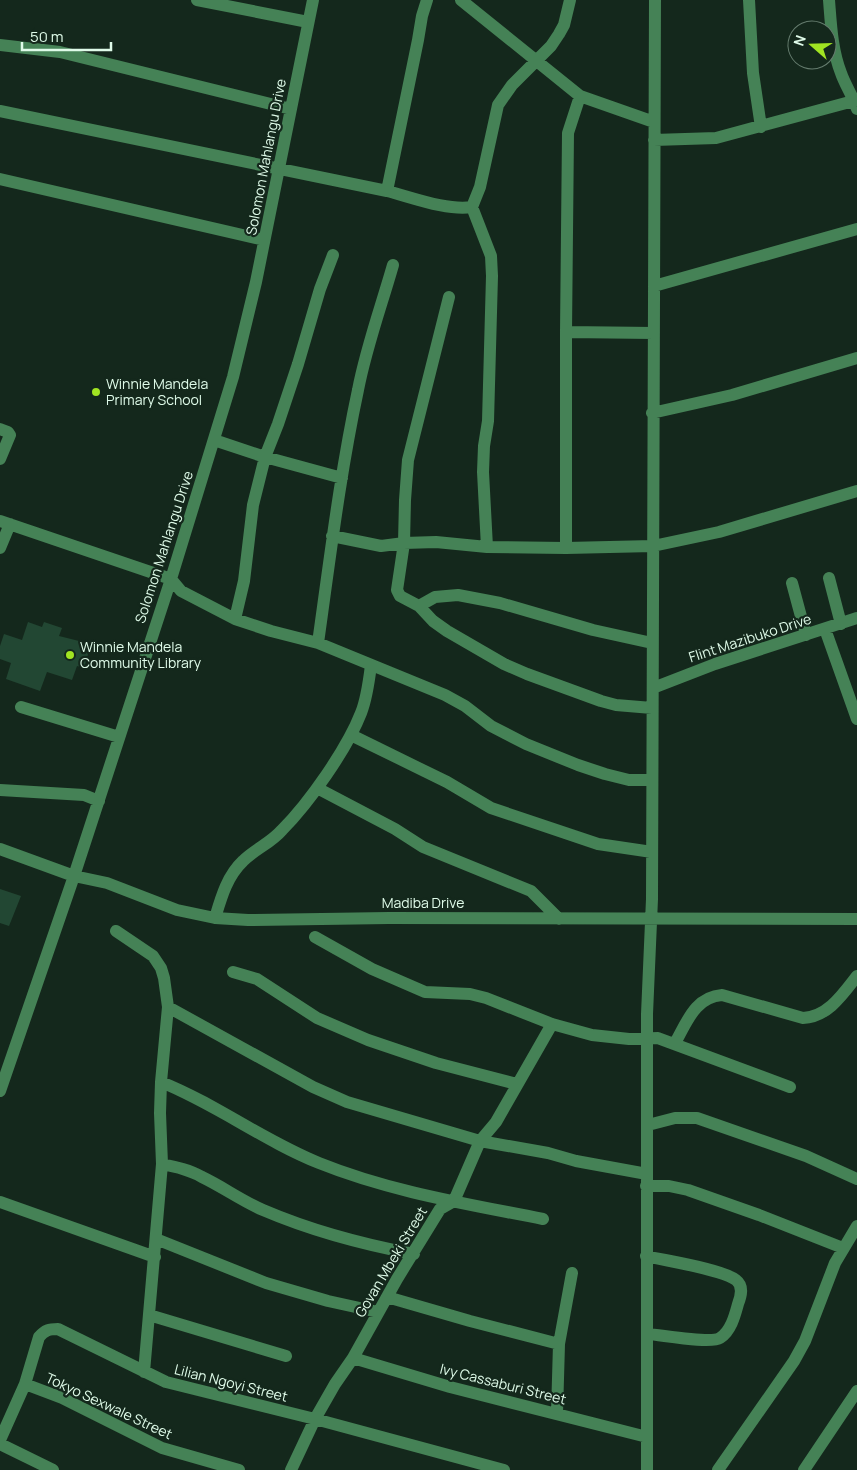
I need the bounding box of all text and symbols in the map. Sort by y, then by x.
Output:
scale bar [22,20,111,52]
north arrow [787,20,837,70]
text: 50 m [30,26,64,47]
text: N [789,32,810,48]
street label: Solomon Mahlangu Drive [241,77,290,237]
place label: Winnie Mandela Primary School [106,374,208,409]
marker: Winnie Mandela Primary School [90,386,102,398]
street label: Solomon Mahlangu Drive [130,468,197,625]
street label: Flint Mazibuko Drive [686,609,814,666]
place label: Winnie Mandela Community Library [80,637,202,672]
marker: Winnie Mandela Community Library [64,649,76,661]
street label: Madiba Drive [382,893,464,912]
street label: Govan Mbeki Street [350,1203,431,1321]
street label: Lilian Ngoyi Street [172,1359,290,1406]
street label: Ivy Cassaburi Street [438,1359,569,1409]
street label: Tokyo Sexwale Street [43,1368,176,1443]

